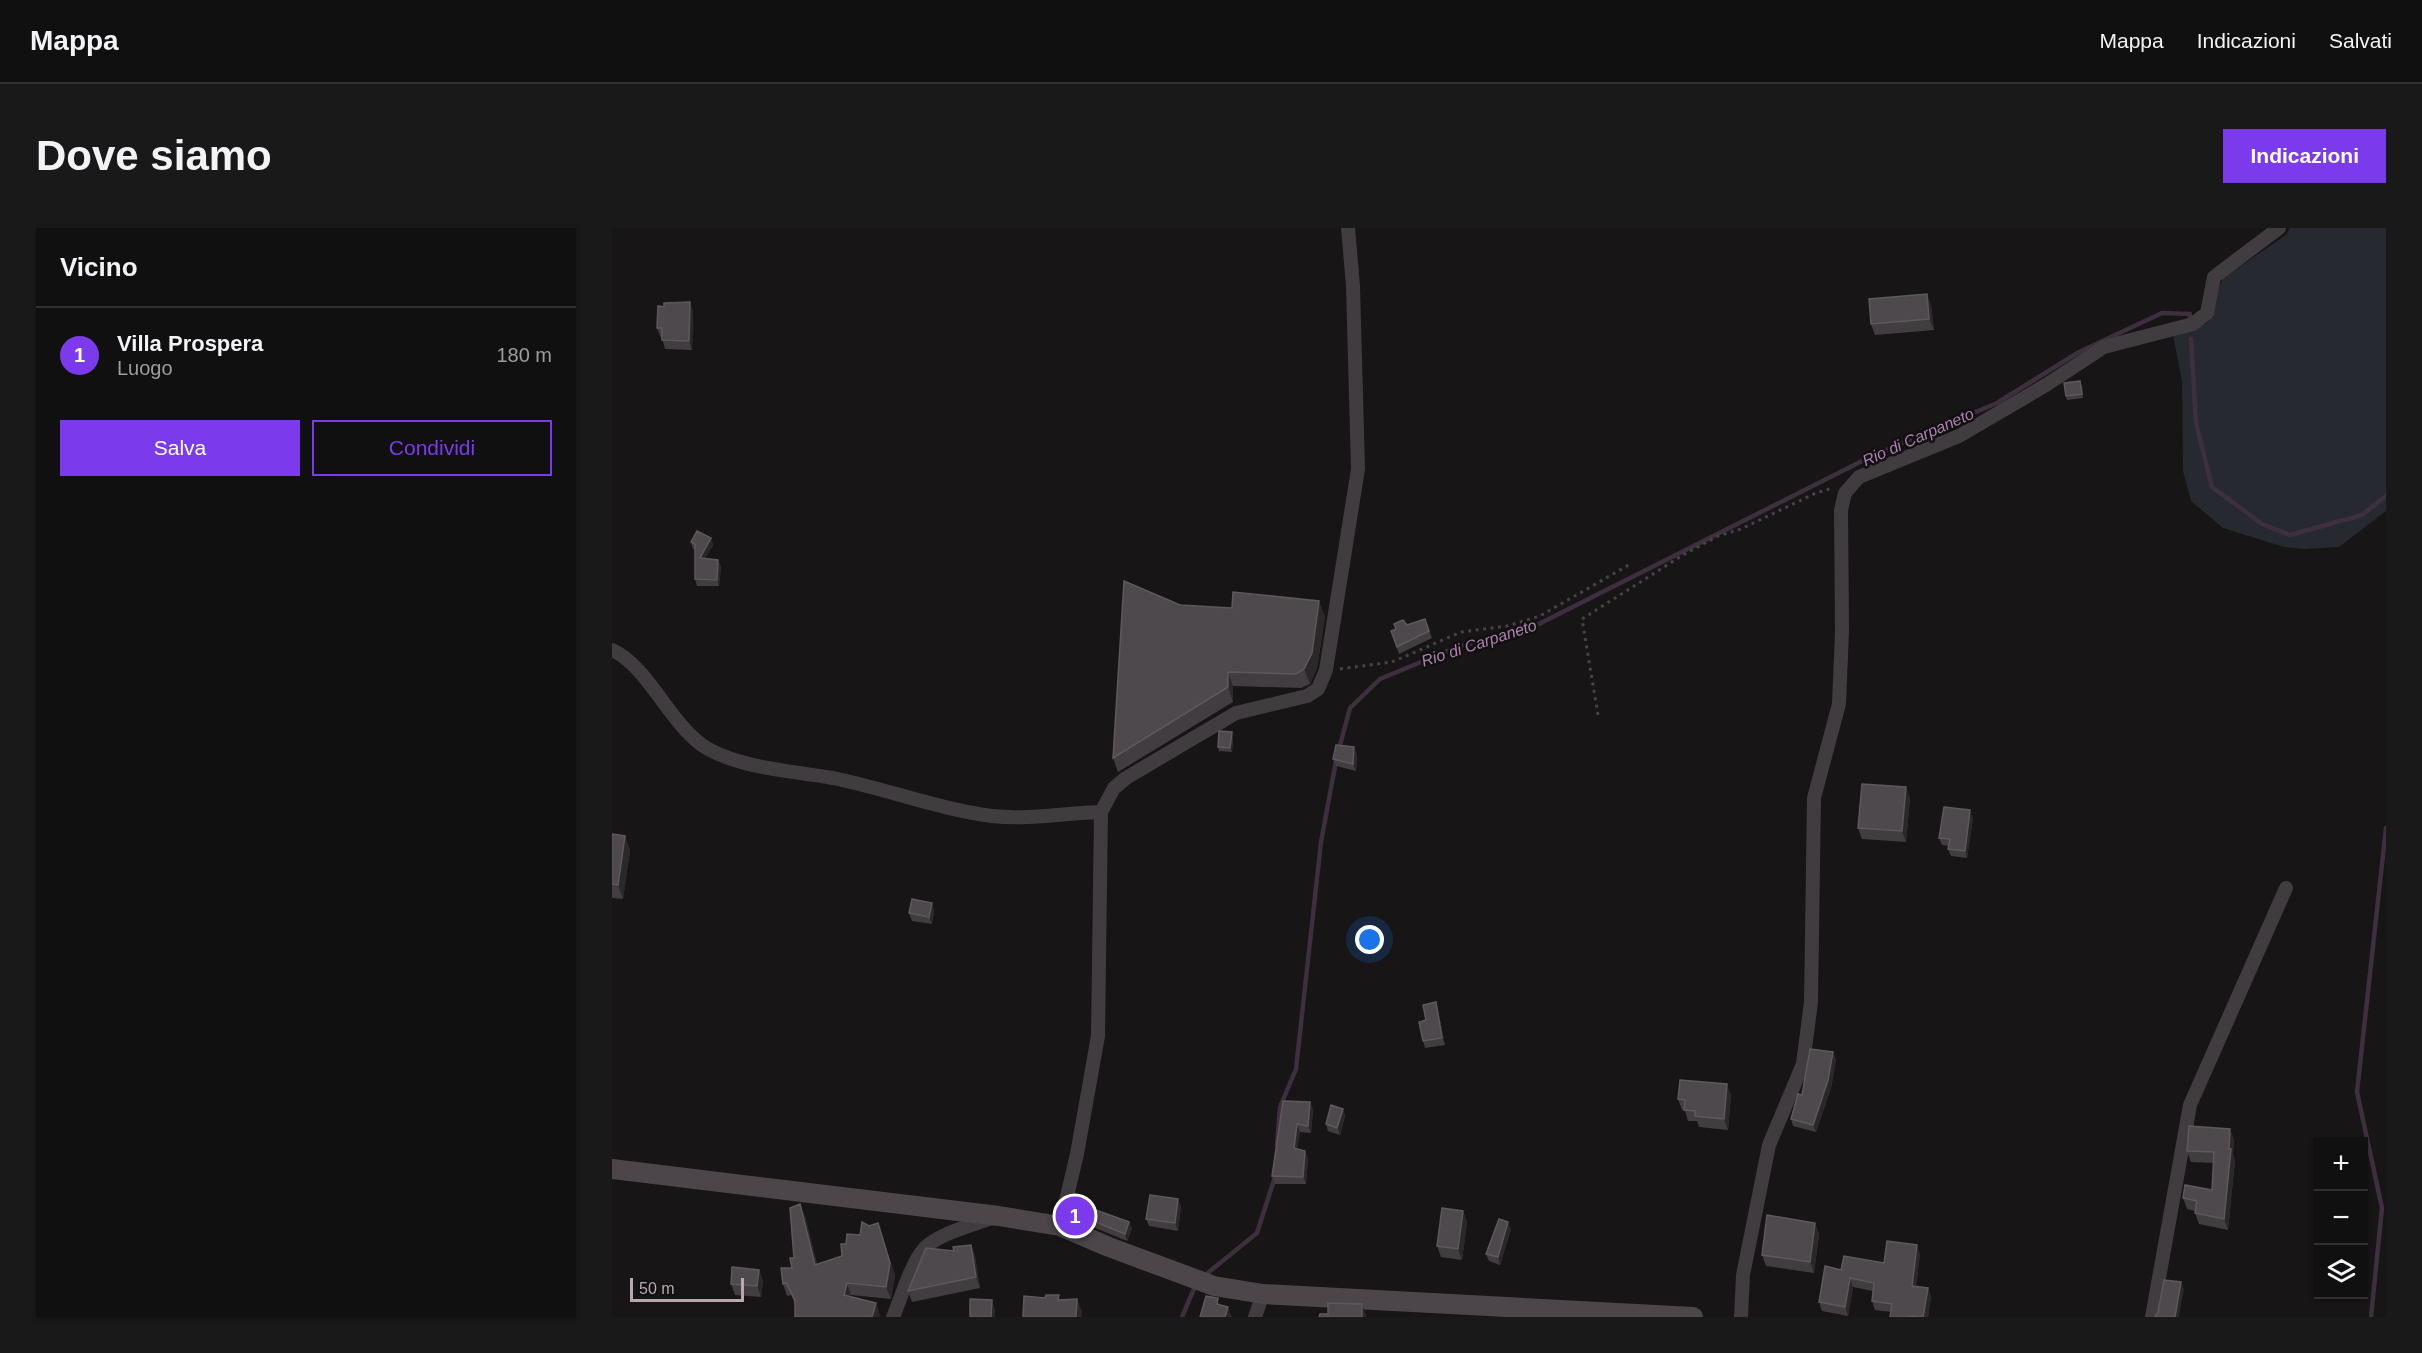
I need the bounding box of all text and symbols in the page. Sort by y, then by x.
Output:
text: Mappa [30,25,119,56]
text: Mappa [2100,29,2164,52]
text: Indicazioni [2197,29,2296,52]
text: Salvati [2329,29,2392,52]
button: Indicazioni [2223,129,2386,183]
text: Dove siamo [36,132,272,179]
text: Vicino [60,252,138,282]
text: Villa Prospera [117,331,263,356]
text: 1 [74,344,85,366]
text: 180 m [496,344,552,366]
text: Luogo [117,357,173,379]
water label: Rio di Carpaneto [1860,405,1976,469]
button: Salva [60,420,300,476]
button: Condividi [312,420,552,476]
water label: Rio di Carpaneto [1419,616,1539,670]
your location [1355,925,1384,954]
map controls [2314,1137,2368,1299]
button: + [2314,1137,2368,1191]
button: − [2314,1191,2368,1245]
pin: 1 [1056,1194,1094,1238]
button: layers [2314,1245,2368,1299]
scale bar [630,1275,744,1302]
text: 50 m [639,1280,675,1297]

